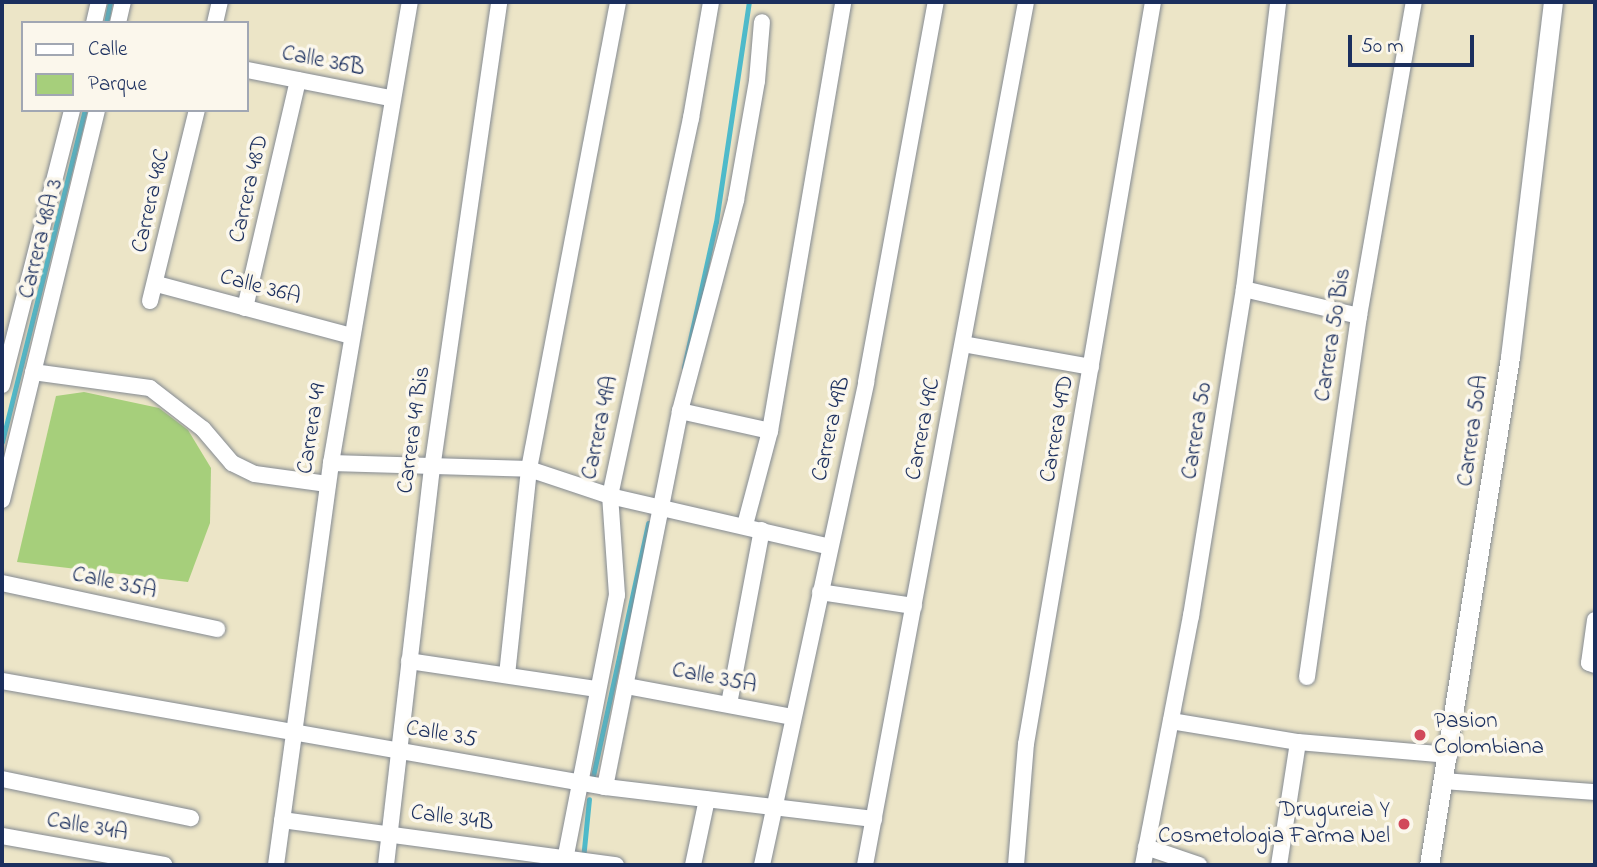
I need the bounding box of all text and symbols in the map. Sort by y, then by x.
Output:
legend [21,21,248,112]
scale bar [1352,21,1478,65]
text: 50 m [1361,32,1404,62]
text: Calle [88,35,127,65]
street label: Calle 36B [279,40,367,84]
text: Parque [88,70,147,100]
street label: Carrera 48D [224,132,276,246]
street label: Carrera 48C [127,146,177,256]
street label: Carrera 48A 3 [14,176,70,302]
street label: Calle 36A [217,264,303,312]
street label: Carrera 50 Bis [1310,266,1358,404]
street label: Carrera 49 Bis [392,365,438,495]
street label: Carrera 49D [1035,373,1081,485]
street label: Carrera 49A [577,374,625,482]
street label: Carrera 49B [807,374,857,484]
street label: Carrera 50A [1453,374,1495,488]
street label: Carrera 49C [901,375,947,483]
street label: Carrera 50 [1177,380,1219,482]
street label: Carrera 49 [292,382,334,476]
street label: Calle 35A [69,562,159,606]
street label: Calle 35A [669,657,759,701]
place label: Pasion Colombiana [1434,708,1544,762]
street label: Calle 35 [403,715,479,755]
marker: Pasion Colombiana [1412,727,1428,743]
place label: Drugureia Y Cosmetologia Farma Nel [1158,797,1390,851]
street label: Calle 34B [409,800,495,838]
street label: Calle 34A [44,807,130,849]
marker: Drugureia Y Cosmetologia Farma Nel [1396,816,1412,832]

